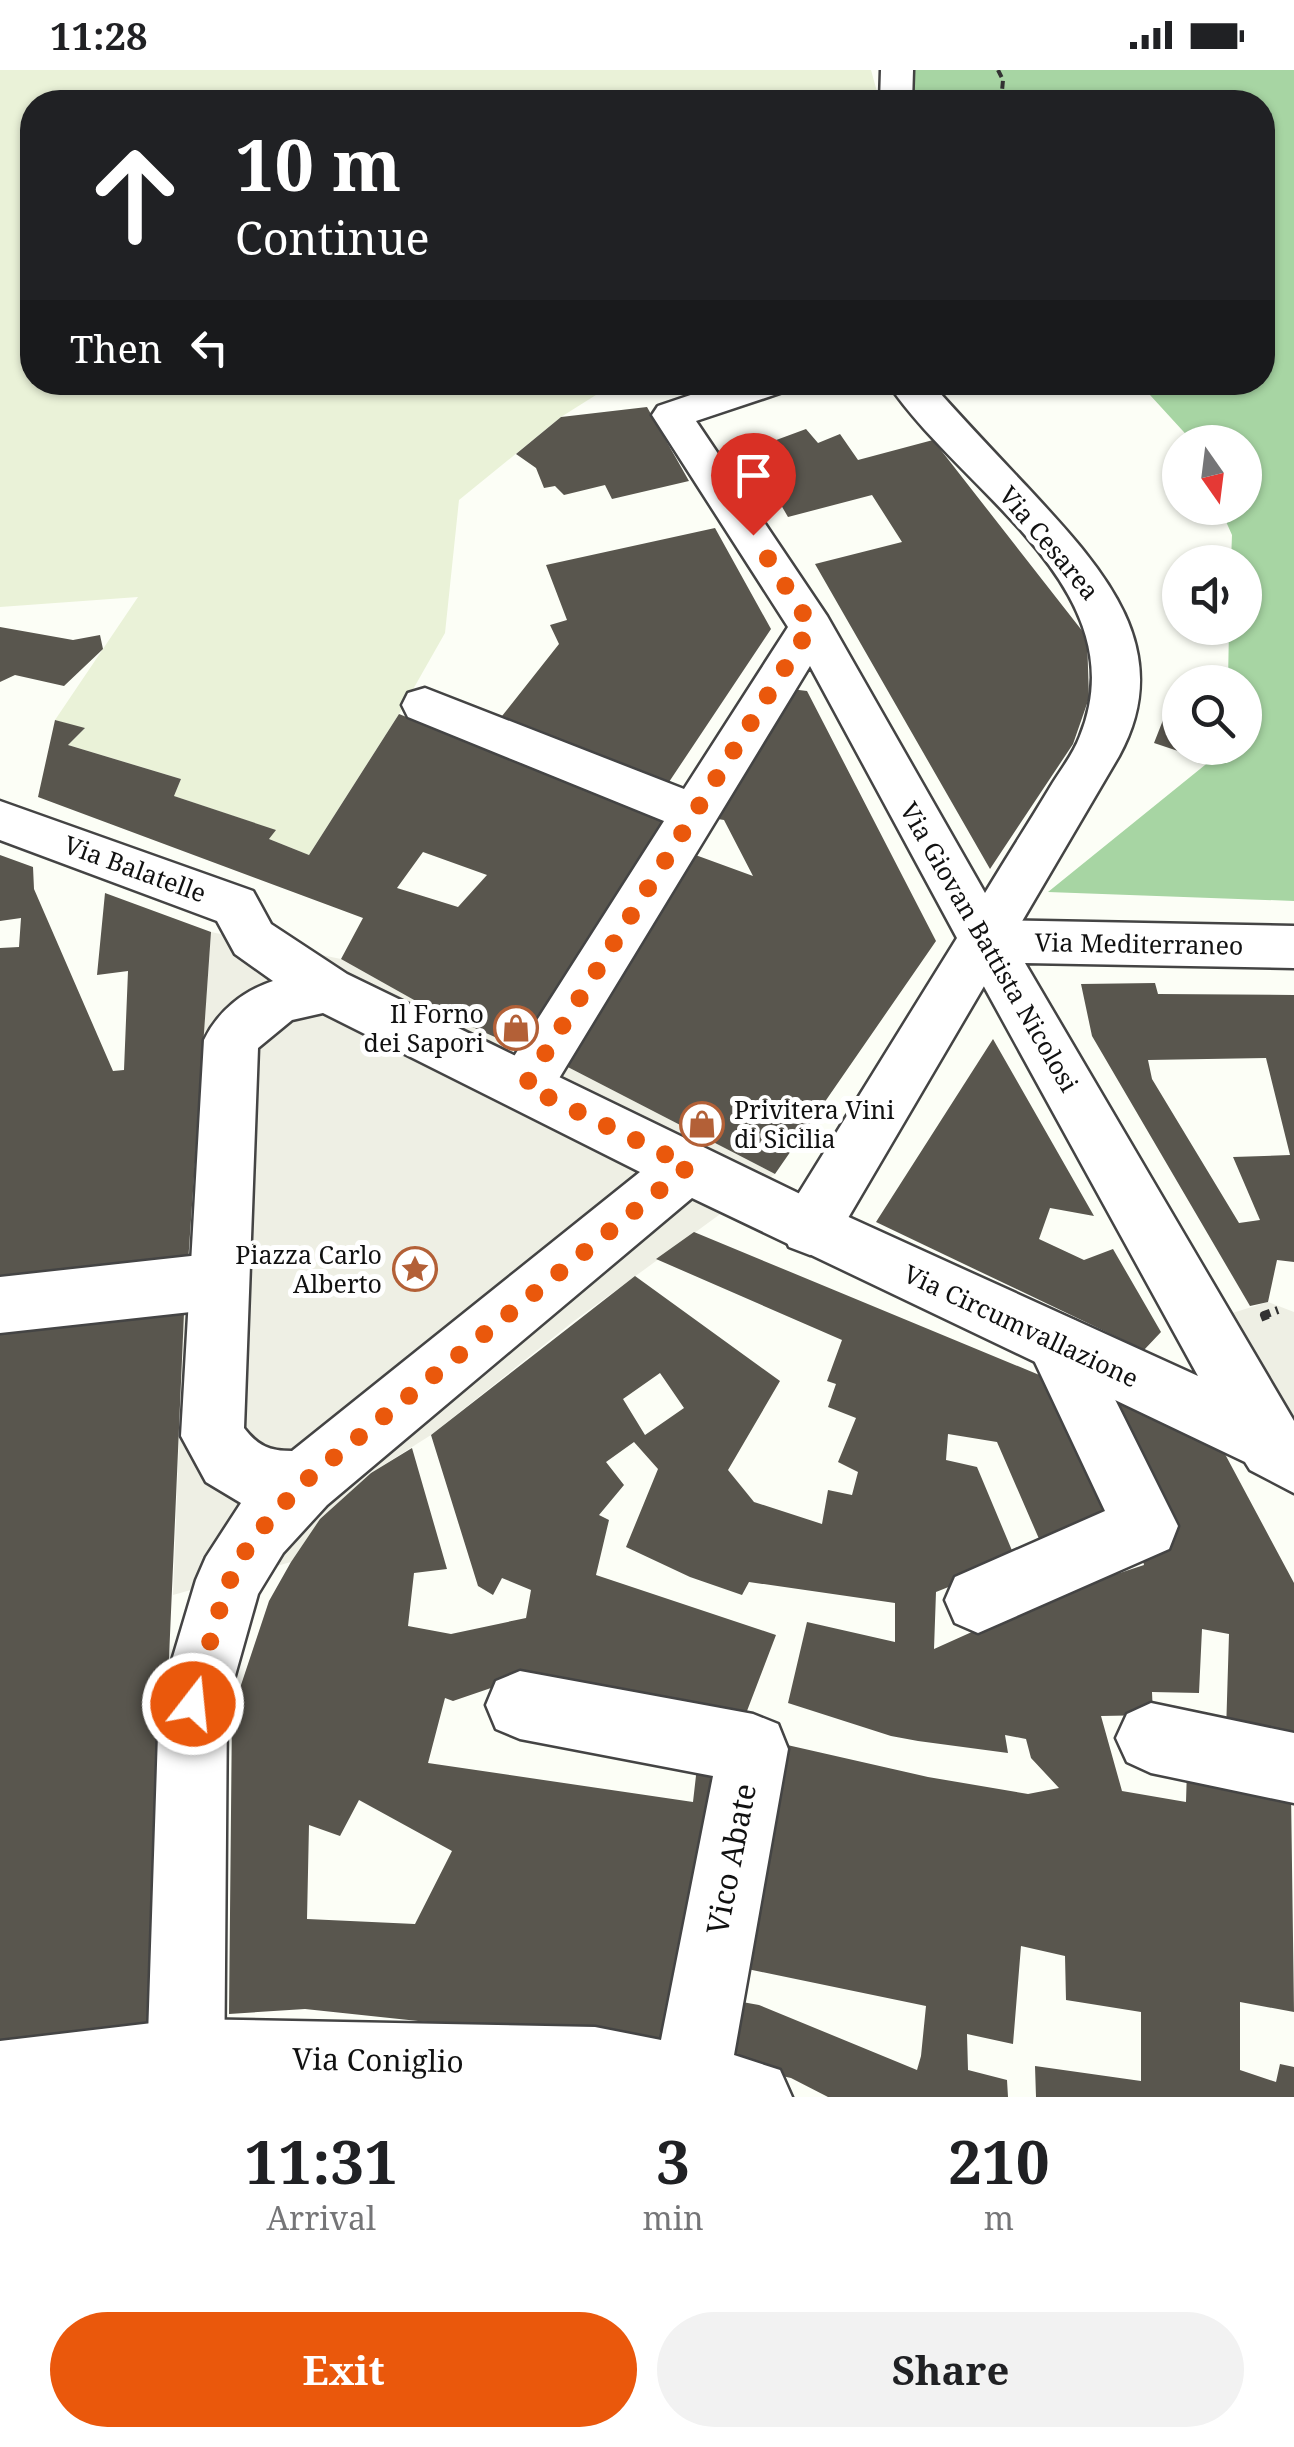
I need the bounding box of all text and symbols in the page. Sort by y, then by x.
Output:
text: 11:28 [50,9,147,61]
text: 10 m [235,116,401,212]
icon: ahead [70,130,200,260]
text: Continue [235,207,430,268]
icon: left [182,320,237,375]
text: Then [70,322,162,374]
north arrow [1162,425,1262,525]
map controls [1162,425,1262,765]
pin [711,433,796,536]
icon: arrive [726,448,781,503]
street label: Via Cesarea [992,478,1107,606]
button: sound [1162,545,1262,645]
button: search [1162,665,1262,765]
street label: Via Giovan Battista Nicolosi [893,796,1087,1097]
street label: Via Balatelle [60,827,211,909]
street label: Via Mediterraneo [1034,924,1244,962]
place label: Il Forno dei Sapori [364,996,484,1059]
shop icon: Il Forno dei Sapori [493,1005,539,1051]
place label: Privitera Vini di Sicilia [734,1092,894,1155]
shop icon: Privitera Vini di Sicilia [679,1101,725,1147]
place label: Piazza Carlo Alberto [235,1237,382,1300]
place icon: Piazza Carlo Alberto [392,1246,438,1292]
street label: Via Circumvallazione [899,1256,1144,1394]
position arrow [141,1652,245,1756]
street label: Vico Abate [696,1780,765,1938]
street label: Via Coniglio [292,2038,464,2081]
text: 11:31 [244,2120,398,2202]
text: 3 [656,2120,690,2202]
text: 210 [948,2120,1050,2202]
text: Arrival [267,2196,376,2239]
text: min [643,2196,704,2239]
text: m [984,2196,1014,2239]
button: Exit [50,2312,637,2427]
button: Share [657,2312,1244,2427]

